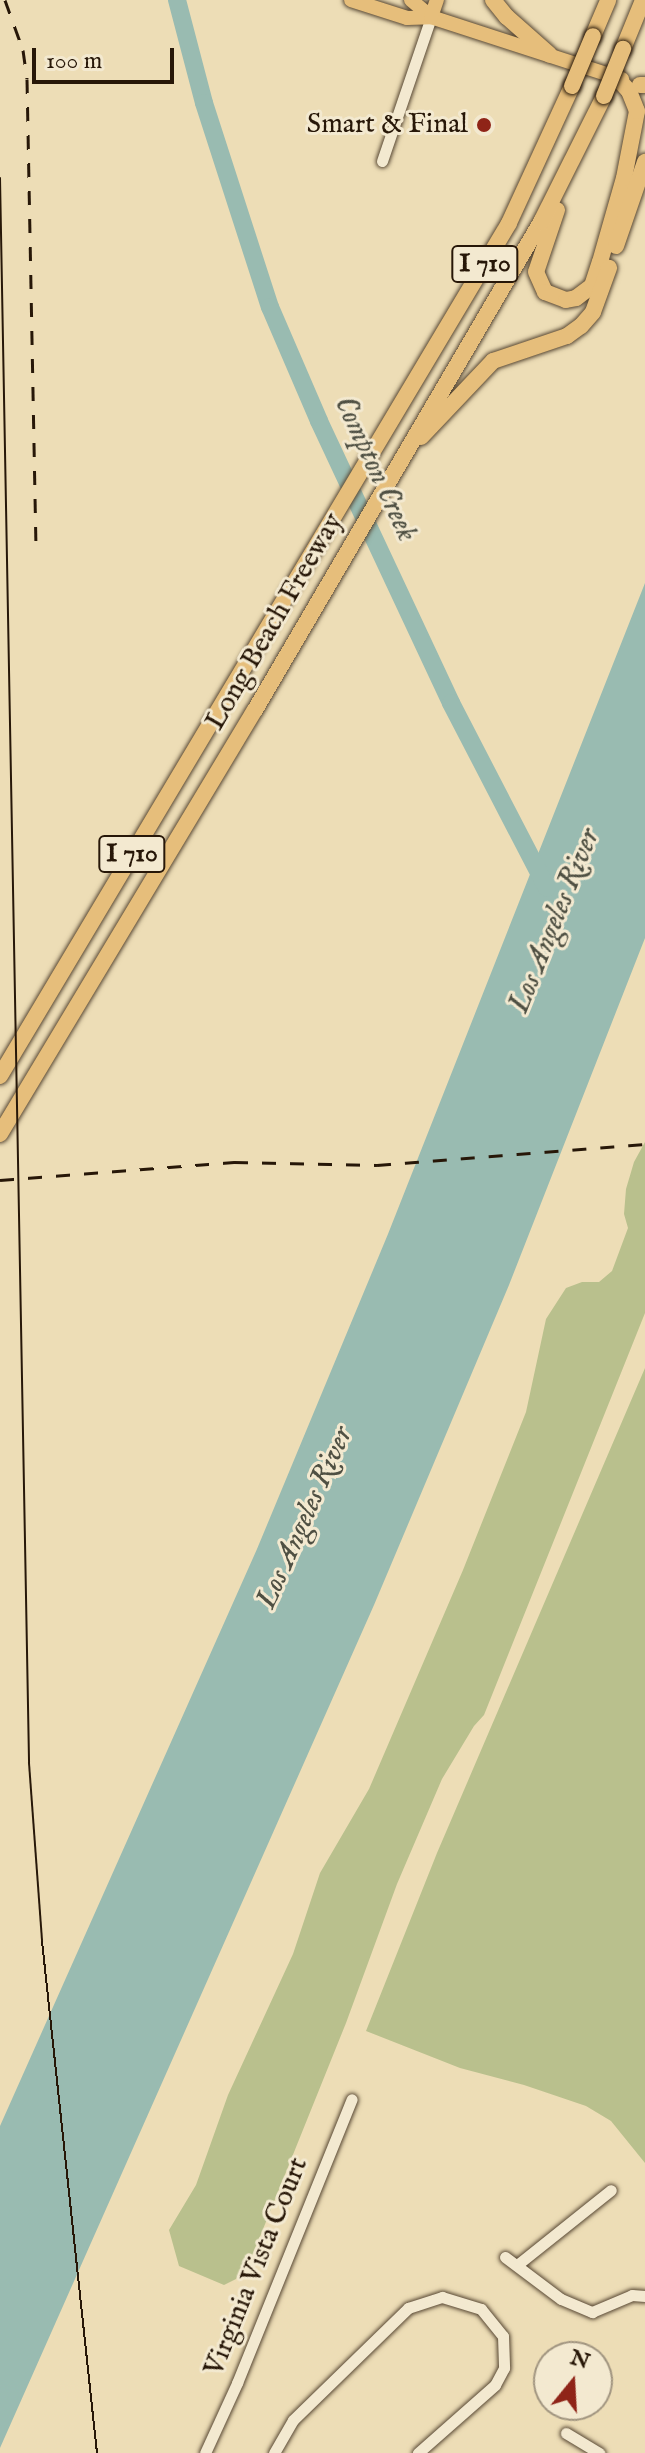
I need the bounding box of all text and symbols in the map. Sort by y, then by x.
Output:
scale bar [36,32,178,82]
text: 100 m [46,46,102,77]
place label: Smart & Final [307,108,468,142]
marker: Smart & Final [475,116,493,134]
road number: I 710 [451,242,519,286]
water label: Compton Creek [326,391,424,547]
street label: Long Beach Freeway [199,507,351,737]
water label: Los Angeles River [502,824,608,1018]
road number: I 710 [98,832,166,876]
water label: Los Angeles River [249,1421,361,1615]
street label: Virginia Vista Court [198,2153,316,2381]
north arrow [533,2341,613,2421]
text: N [566,2344,593,2376]

